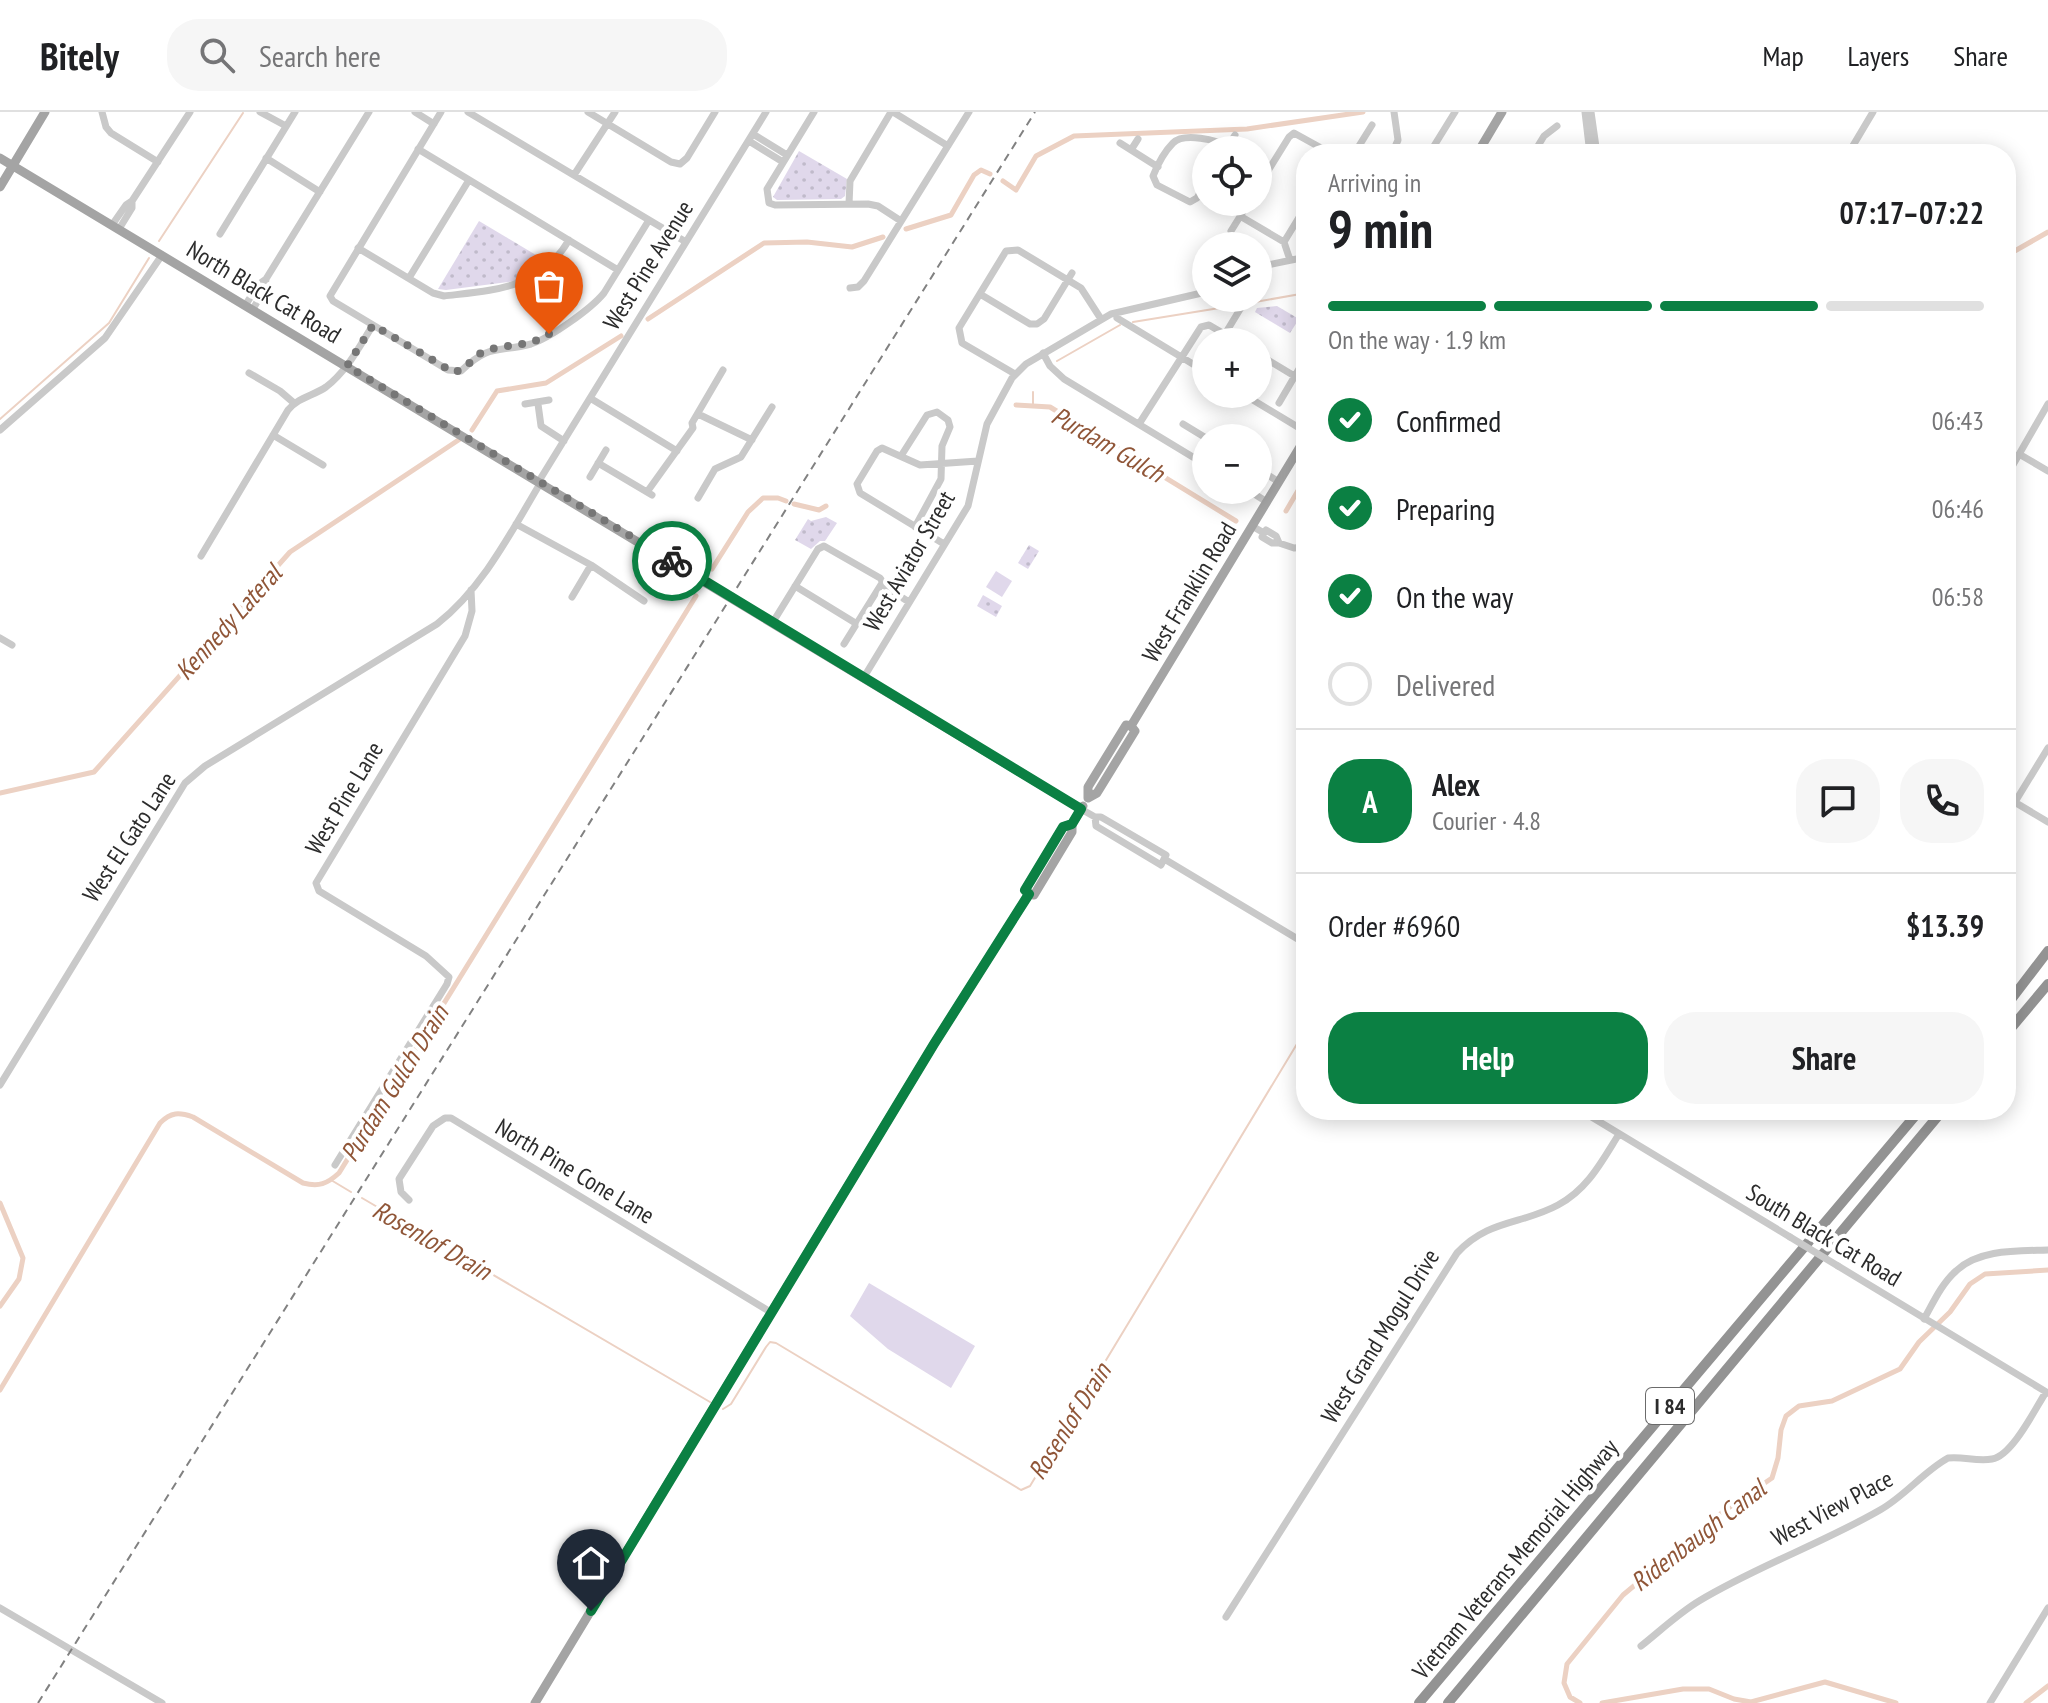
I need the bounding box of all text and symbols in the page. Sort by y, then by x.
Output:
search box [167,19,727,91]
text: Bitely [40,31,119,80]
icon: search [195,33,239,77]
text: Search here [259,36,381,75]
text: Map [1762,37,1804,74]
text: Layers [1848,37,1909,74]
text: Share [1953,37,2008,74]
map controls [1192,136,1272,504]
button: locate [1192,136,1272,216]
text: Arriving in [1328,166,1421,199]
text: 07:17–07:22 [1840,193,1984,232]
street label: West Pine Avenue [596,195,700,335]
text: 9 min [1328,195,1433,262]
button: layers [1192,232,1272,312]
street label: North Black Cat Road [181,234,347,350]
pin [515,252,583,334]
icon: bag [527,264,571,308]
text: On the way · 1.9 km [1328,323,1506,356]
button: + [1192,328,1272,408]
icon: check [1328,398,1372,442]
water label: Purdam Gulch [1046,399,1171,490]
text: Confirmed [1396,401,1501,440]
text: 06:43 [1932,404,1984,437]
button: − [1192,424,1272,504]
street label: West Aviator Street [856,485,962,637]
icon: check [1328,486,1372,530]
text: Preparing [1396,489,1495,528]
text: 06:46 [1932,492,1984,525]
street label: West Franklin Road [1135,516,1243,668]
courier [632,521,712,601]
icon: bike [650,539,694,583]
water label: Kennedy Lateral [168,555,290,687]
icon: check [1328,574,1372,618]
text: On the way [1396,577,1513,616]
text: 06:58 [1932,580,1984,613]
text: Delivered [1396,665,1495,704]
street label: West Pine Lane [298,736,390,860]
button: chat [1796,759,1880,843]
button: phone [1900,759,1984,843]
text: Alex [1432,765,1480,804]
street label: West El Gato Lane [75,766,183,908]
text: A [1362,782,1378,821]
text: Courier · 4.8 [1432,804,1541,837]
text: Order #6960 [1328,906,1460,945]
text: $13.39 [1906,906,1984,945]
water label: Purdam Gulch Drain [333,997,456,1167]
button: Help [1328,1012,1648,1104]
button: Share [1664,1012,1984,1104]
street label: North Pine Cone Lane [490,1111,660,1231]
street label: South Black Cat Road [1741,1177,1907,1293]
water label: Rosenlof Drain [367,1193,498,1288]
street label: West Grand Mogul Drive [1314,1243,1446,1429]
water label: Rosenlof Drain [1020,1355,1119,1485]
road number: I 84 [1646,1388,1694,1424]
street label: Vietnam Veterans Memorial Highway [1405,1433,1625,1686]
street label: West View Place [1766,1463,1898,1553]
water label: Ridenbaugh Canal [1624,1470,1775,1598]
pin [557,1529,625,1611]
icon: home [569,1541,613,1585]

